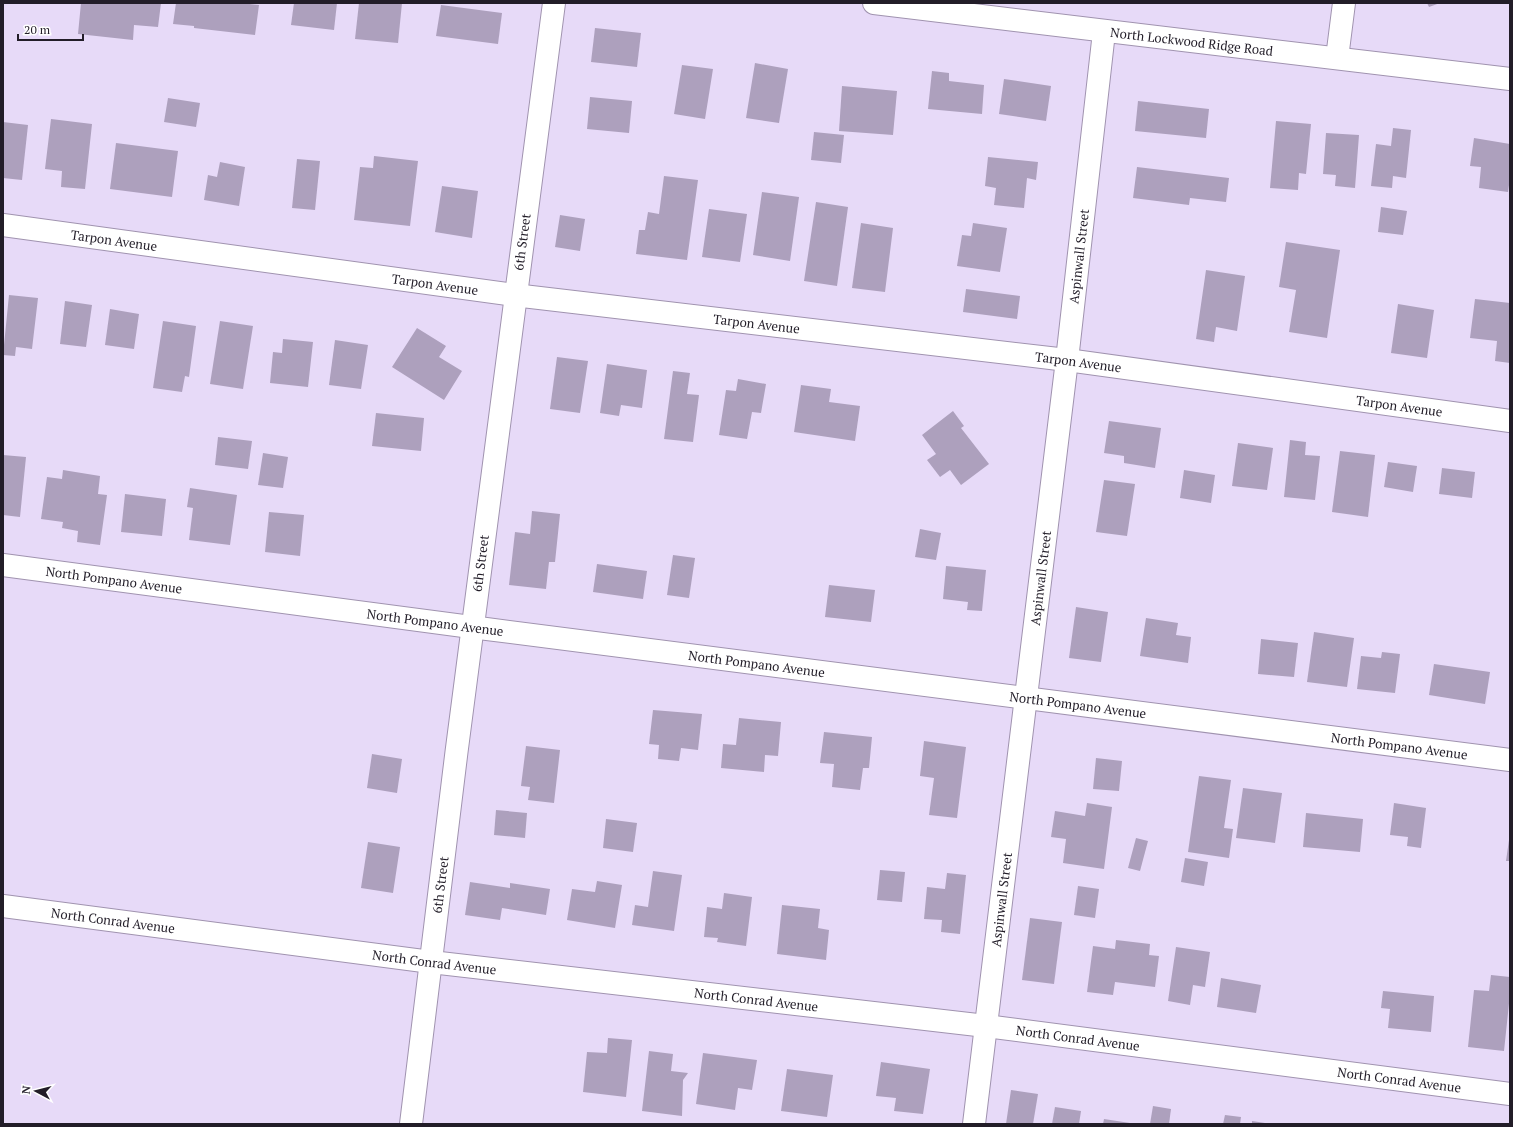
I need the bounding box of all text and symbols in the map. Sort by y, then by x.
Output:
scale bar [18,16,83,42]
text: 20 m [24,22,51,37]
street label: North Lockwood Ridge Road [1109,23,1274,60]
street label: Aspinwall Street [1064,208,1093,305]
street label: 6th Street [509,212,535,272]
street label: Tarpon Avenue [70,225,158,255]
street label: Tarpon Avenue [391,269,479,299]
street label: Tarpon Avenue [712,309,801,338]
street label: Tarpon Avenue [1034,347,1123,376]
street label: Tarpon Avenue [1355,391,1444,421]
street label: Aspinwall Street [1026,529,1055,626]
street label: 6th Street [468,534,493,593]
street label: North Pompano Avenue [45,562,183,598]
street label: North Pompano Avenue [366,604,505,640]
street label: North Pompano Avenue [687,646,826,681]
street label: North Pompano Avenue [1009,687,1147,722]
street label: North Pompano Avenue [1330,728,1469,763]
street label: Aspinwall Street [987,851,1016,948]
street label: 6th Street [428,855,453,914]
street label: North Conrad Avenue [50,903,176,937]
street label: North Conrad Avenue [371,945,497,978]
street label: North Conrad Avenue [693,983,819,1016]
street label: North Conrad Avenue [1015,1021,1141,1055]
street label: North Conrad Avenue [1336,1063,1462,1097]
north arrow [16,1071,56,1111]
text: N [19,1084,34,1095]

